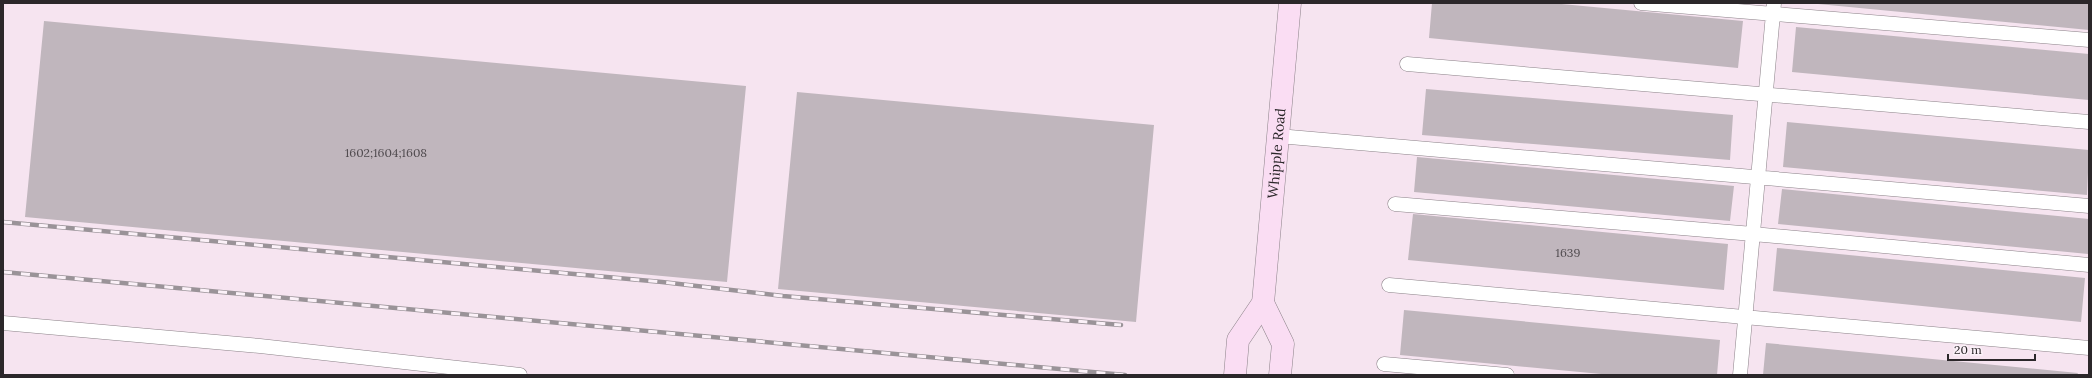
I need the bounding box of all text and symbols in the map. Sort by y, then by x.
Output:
street label: Whipple Road [1263,107,1290,199]
house number: 1602;1604;1608 [345,145,427,160]
house number: 1639 [1556,245,1581,260]
scale bar [1948,336,2035,362]
text: 20 m [1954,342,1982,357]

